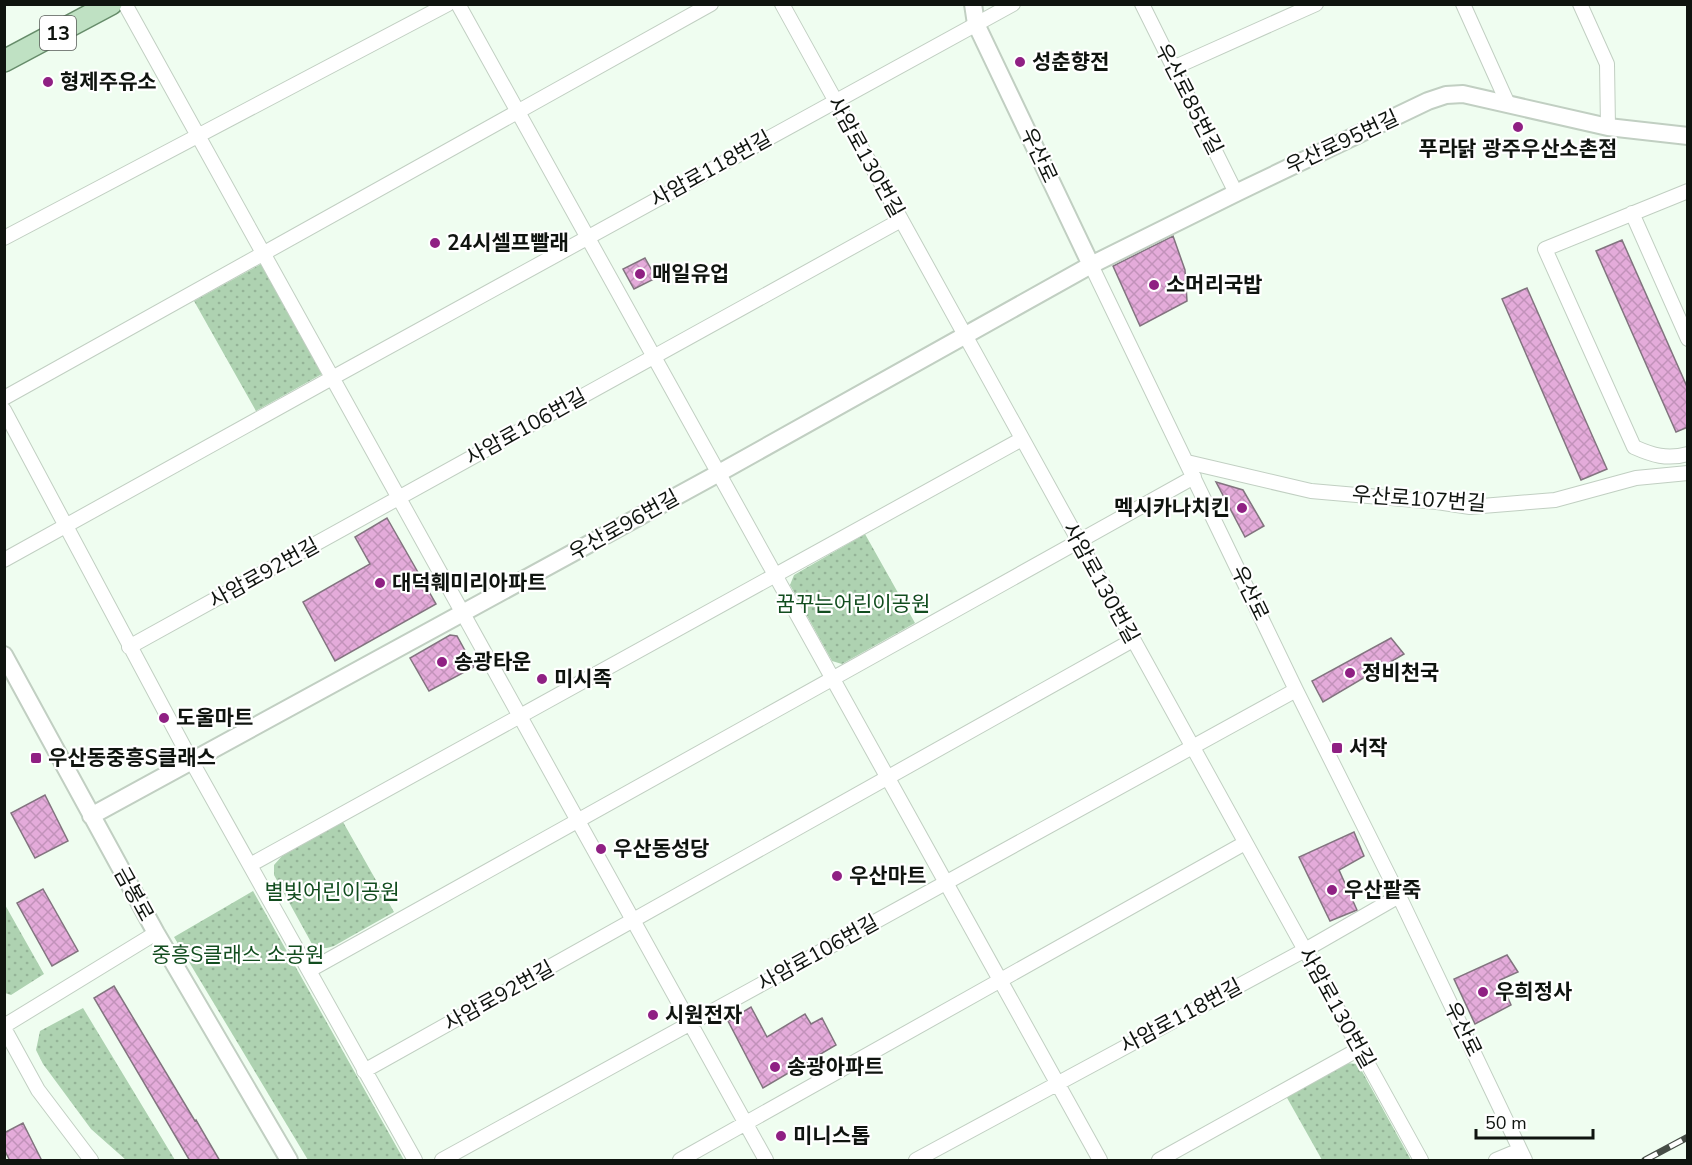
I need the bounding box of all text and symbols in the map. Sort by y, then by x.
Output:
road number: 13 [40,16,76,50]
street label: 우산로85번길 [1149,38,1229,160]
place label: 성춘향전 [1032,48,1109,76]
marker: 성춘향전 [1013,55,1027,69]
place label: 형제주유소 [60,68,157,96]
marker: 형제주유소 [41,75,55,89]
street label: 사암로130번길 [821,91,911,223]
street label: 우산로95번길 [1281,104,1403,180]
marker: 푸라닭 광주우산소촌점 [1511,120,1525,134]
street label: 우산로 [1014,123,1064,187]
street label: 사암로118번길 [645,124,777,214]
place label: 푸라닭 광주우산소촌점 [1419,135,1617,163]
place label: 24시셀프빨래 [447,229,569,257]
marker: 24시셀프빨래 [428,236,442,250]
place label: 매일유업 [652,260,729,288]
marker: 매일유업 [633,267,647,281]
place label: 소머리국밥 [1166,271,1263,299]
marker: 소머리국밥 [1147,278,1161,292]
street label: 사암로106번길 [460,382,592,472]
street label: 우산로107번길 [1351,480,1487,518]
street label: 우산로96번길 [564,483,684,567]
place label: 멕시카나치킨 [1114,494,1230,522]
marker: 멕시카나치킨 [1235,501,1249,515]
street label: 사암로130번길 [1056,517,1146,649]
street label: 사암로92번길 [204,531,324,615]
street label: 우산로 [1225,561,1275,625]
place label: 대덕훼미리아파트 [392,569,547,597]
marker: 대덕훼미리아파트 [373,576,387,590]
park label: 꿈꾸는어린이공원 [776,590,930,618]
place label: 송광타운 [454,648,531,676]
marker: 송광타운 [435,655,449,669]
place label: 정비천국 [1362,659,1439,687]
place label: 미시족 [554,665,612,693]
marker: 정비천국 [1343,666,1357,680]
marker: 미시족 [535,672,549,686]
place label: 도울마트 [176,704,253,732]
marker: 도울마트 [157,711,171,725]
place label: 서작 [1349,734,1388,762]
marker: 서작 [1330,741,1344,755]
place label: 우산동중흥S클래스 [48,744,216,772]
marker: 우산동중흥S클래스 [29,751,43,765]
place label: 우산동성당 [613,835,710,863]
marker: 우산동성당 [594,842,608,856]
street label: 금봉로 [108,862,160,926]
place label: 우산마트 [849,862,926,890]
marker: 우산마트 [830,869,844,883]
place label: 우산팥죽 [1344,876,1421,904]
park label: 별빛어린이공원 [264,878,400,906]
marker: 우산팥죽 [1325,883,1339,897]
street label: 사암로106번길 [752,908,884,998]
park label: 중흥S클래스 소공원 [152,941,324,969]
street label: 사암로130번길 [1292,942,1382,1074]
street label: 사암로92번길 [439,954,559,1038]
street label: 사암로118번길 [1115,972,1247,1060]
place label: 우희정사 [1495,978,1572,1006]
marker: 우희정사 [1476,985,1490,999]
street label: 우산로 [1438,997,1488,1061]
place label: 시원전자 [665,1001,742,1029]
marker: 시원전자 [646,1008,660,1022]
place label: 송광아파트 [787,1053,884,1081]
marker: 송광아파트 [768,1060,782,1074]
scale bar [1476,1102,1593,1140]
text: 50 m [1485,1111,1527,1135]
place label: 미니스톱 [793,1122,870,1150]
marker: 미니스톱 [774,1129,788,1143]

